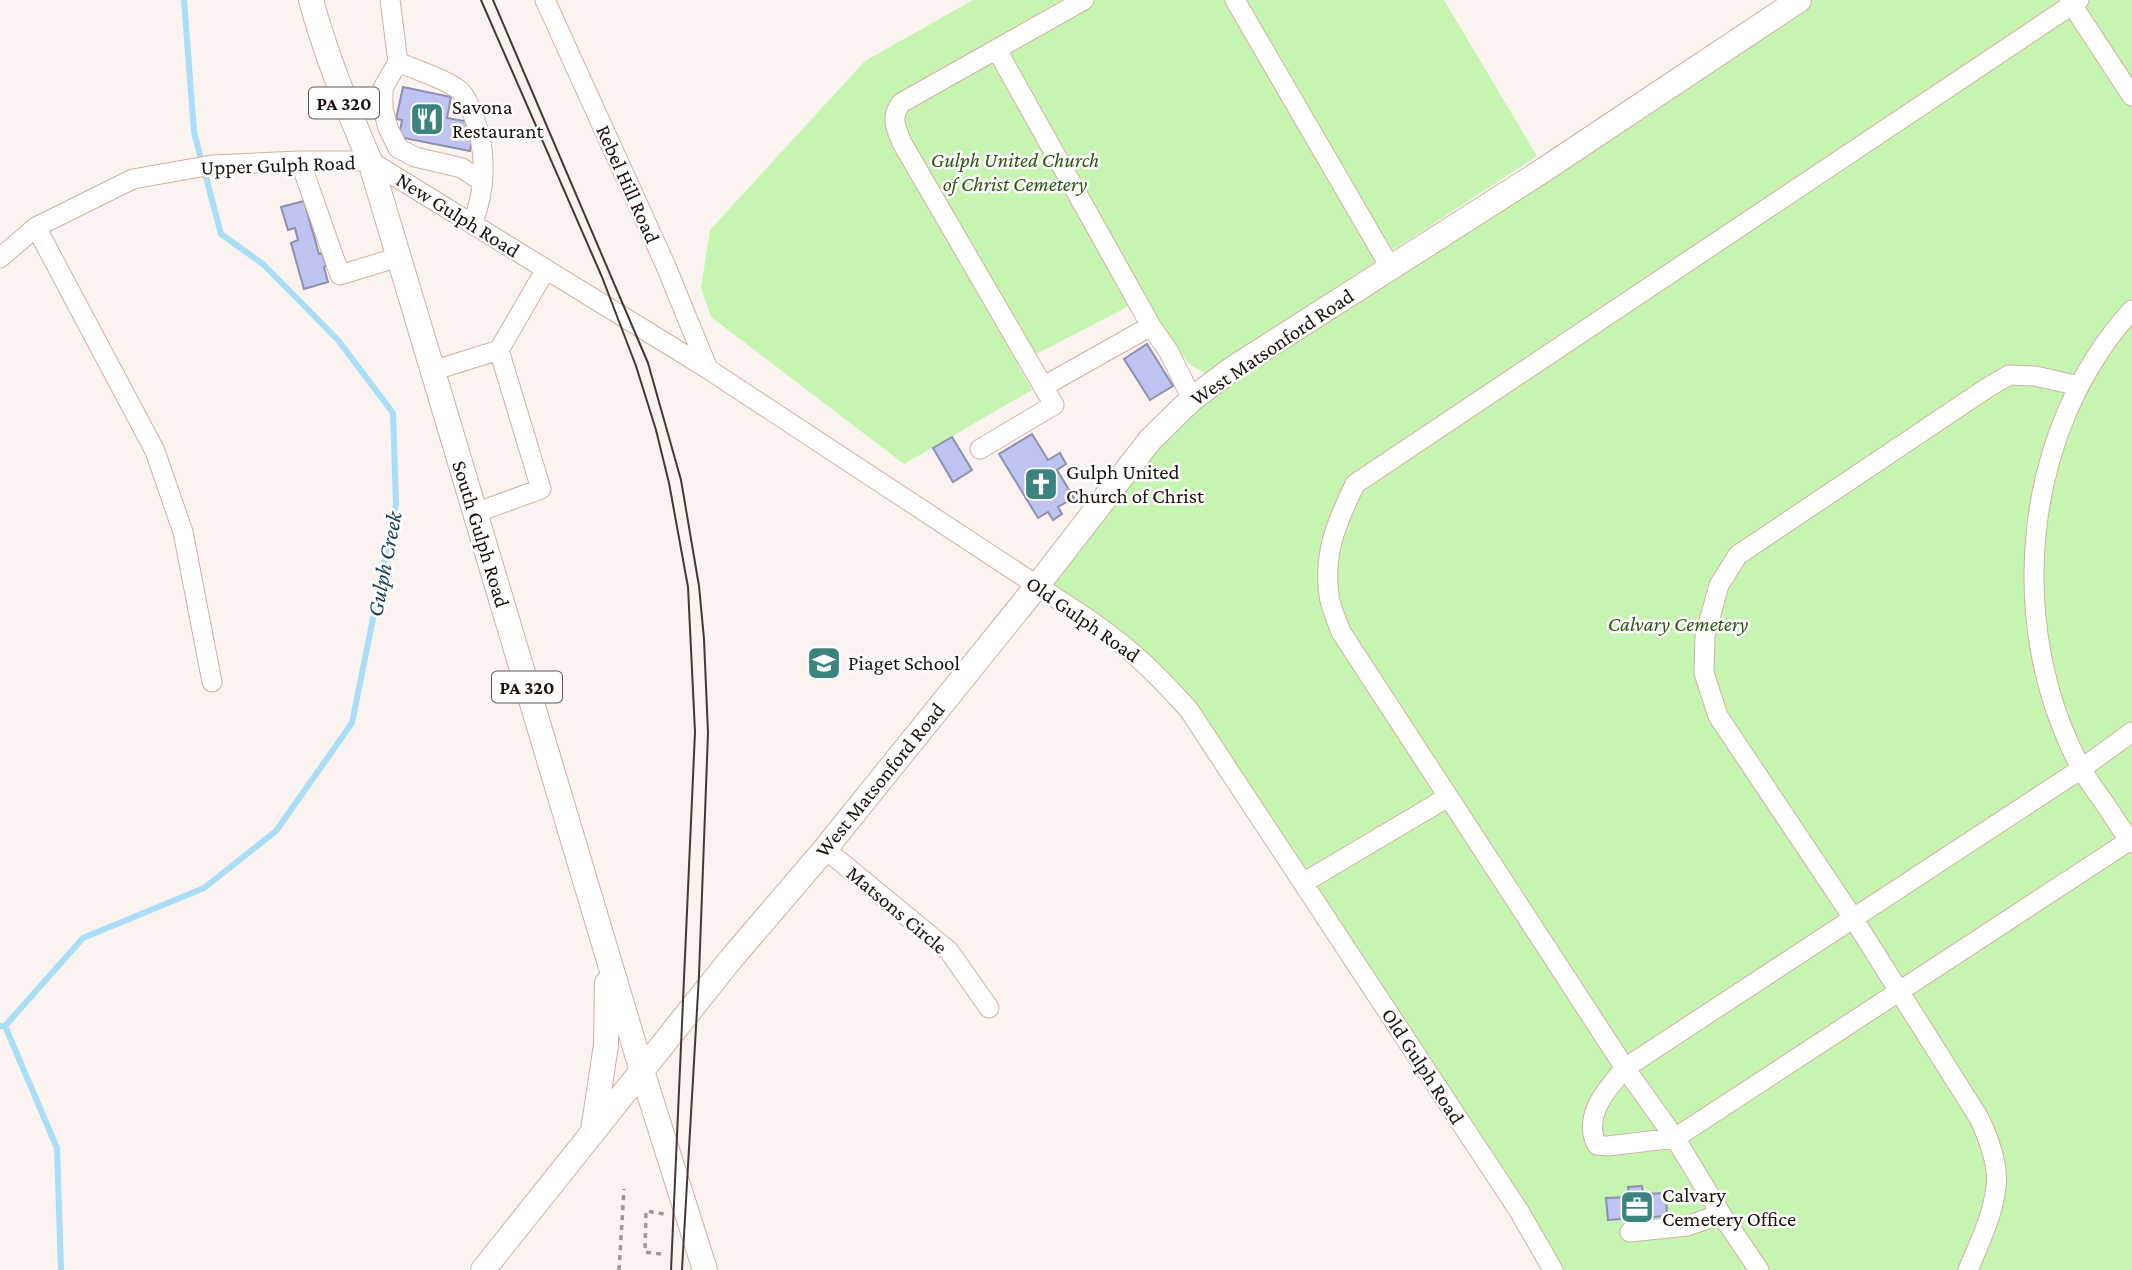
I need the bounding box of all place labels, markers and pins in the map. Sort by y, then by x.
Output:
place label: Savona Restaurant [452,95,545,143]
restaurant icon: Savona Restaurant [408,100,446,138]
place label: Gulph United Church of Christ [1066,460,1205,508]
church icon: Gulph United Church of Christ [1022,465,1060,503]
school or university icon: Piaget School [805,644,843,682]
place label: Piaget School [848,651,960,675]
place label: Calvary Cemetery Office [1662,1183,1796,1231]
office icon: Calvary Cemetery Office [1618,1188,1656,1226]

